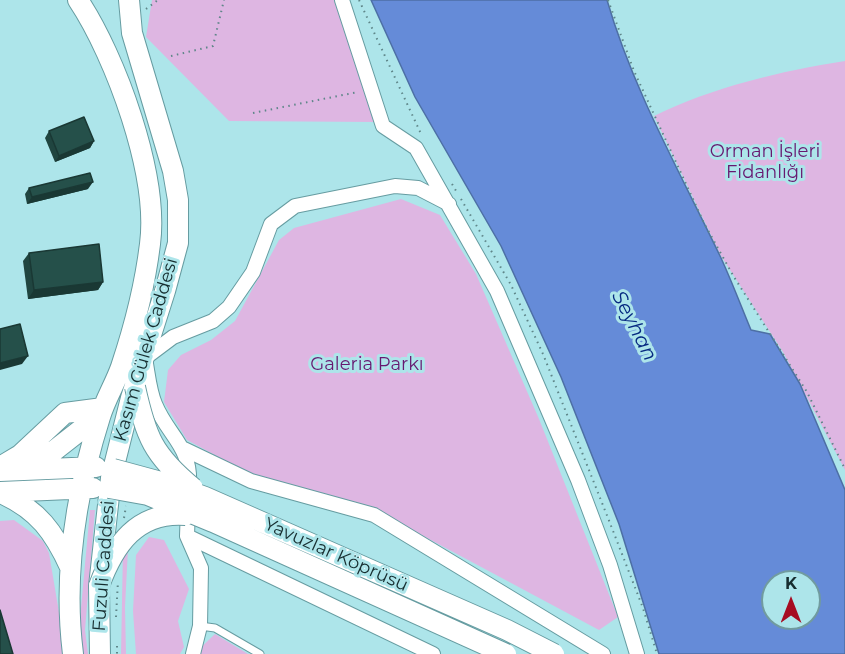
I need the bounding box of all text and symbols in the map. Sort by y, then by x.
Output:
park label: Orman İşleri Fidanlığı [710,141,820,184]
street label: Kasım Gülek Caddesi [109,256,183,444]
water label: Seyhan [606,287,662,365]
park label: Galeria Parkı [310,354,424,376]
street label: Fuzuli Caddesi [89,500,119,632]
street label: Yavuzlar Köprüsü [261,514,411,596]
north arrow [761,570,821,630]
text: K [785,574,797,593]

